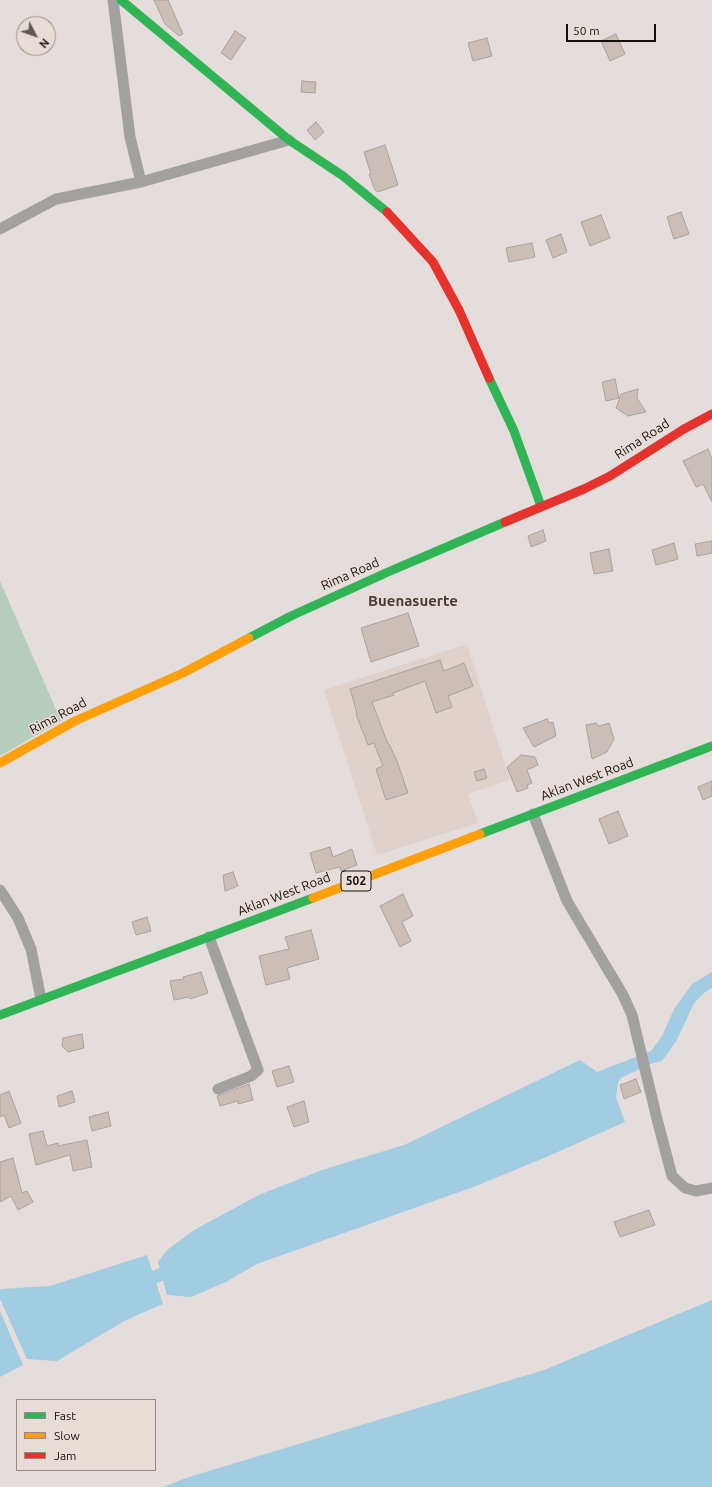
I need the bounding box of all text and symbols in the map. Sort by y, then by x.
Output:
north arrow [16,16,56,56]
scale bar [568,16,658,42]
text: 50 m [573,24,600,37]
text: N [37,36,52,50]
street label: Rima Road [612,416,672,462]
street label: Rima Road [318,554,382,594]
district label: Buenasuerte [368,592,458,610]
street label: Rima Road [27,695,89,737]
street label: Aklan West Road [538,754,636,804]
street label: Aklan West Road [235,869,333,919]
road number: 502 [341,871,371,891]
legend [16,1399,156,1471]
text: Fast [54,1409,76,1422]
text: Slow [54,1429,80,1442]
text: Jam [54,1449,76,1462]

